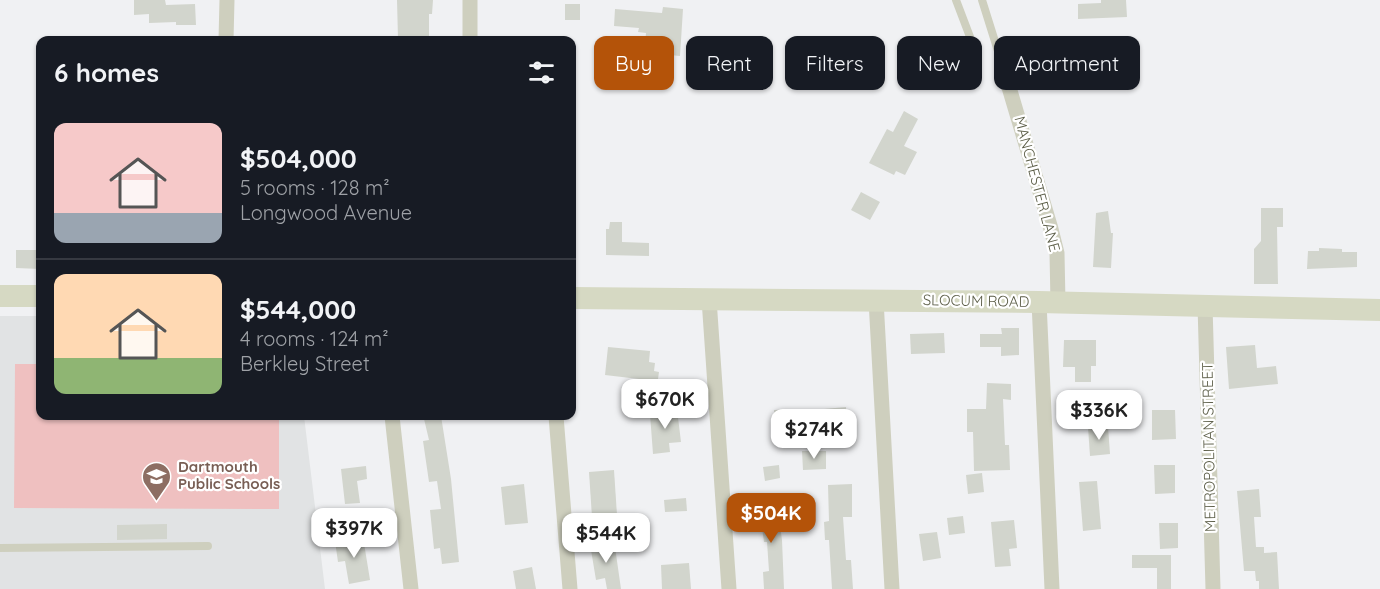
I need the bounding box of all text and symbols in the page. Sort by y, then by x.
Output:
chip: Buy [594,36,674,90]
chip: Rent [686,36,773,90]
chip: Filters [785,36,885,90]
chip: New [897,36,982,90]
chip: Apartment [994,36,1140,90]
text: 6 homes [54,56,159,89]
icon: filters [525,56,558,89]
street label: MANCHESTER LANE [1010,114,1065,254]
text: $504,000 [240,142,357,175]
icon: home [102,147,174,219]
text: 5 rooms · 128 m² [240,175,390,200]
text: Longwood Avenue [240,200,412,225]
street label: SLOCUM ROAD [923,290,1030,311]
text: $544,000 [240,293,356,326]
icon: home [102,298,174,370]
text: 4 rooms · 124 m² [240,326,389,351]
text: Berkley Street [240,351,370,376]
street label: METROPOLITAN STREET [1198,362,1219,532]
pin: $670K [623,379,707,430]
text: $670K [635,386,695,411]
pin: $336K [1057,390,1141,441]
text: $336K [1070,397,1128,422]
pin: $274K [772,409,856,460]
text: $274K [785,416,843,441]
place label: Dartmouth Public Schools [178,457,280,493]
school or university icon: Dartmouth Public Schools [141,460,173,502]
pin: $504K [729,493,813,544]
text: $504K [741,500,801,525]
pin: $397K [312,508,396,559]
pin: $544K [564,513,648,564]
text: $397K [325,515,383,540]
text: $544K [576,520,636,545]

